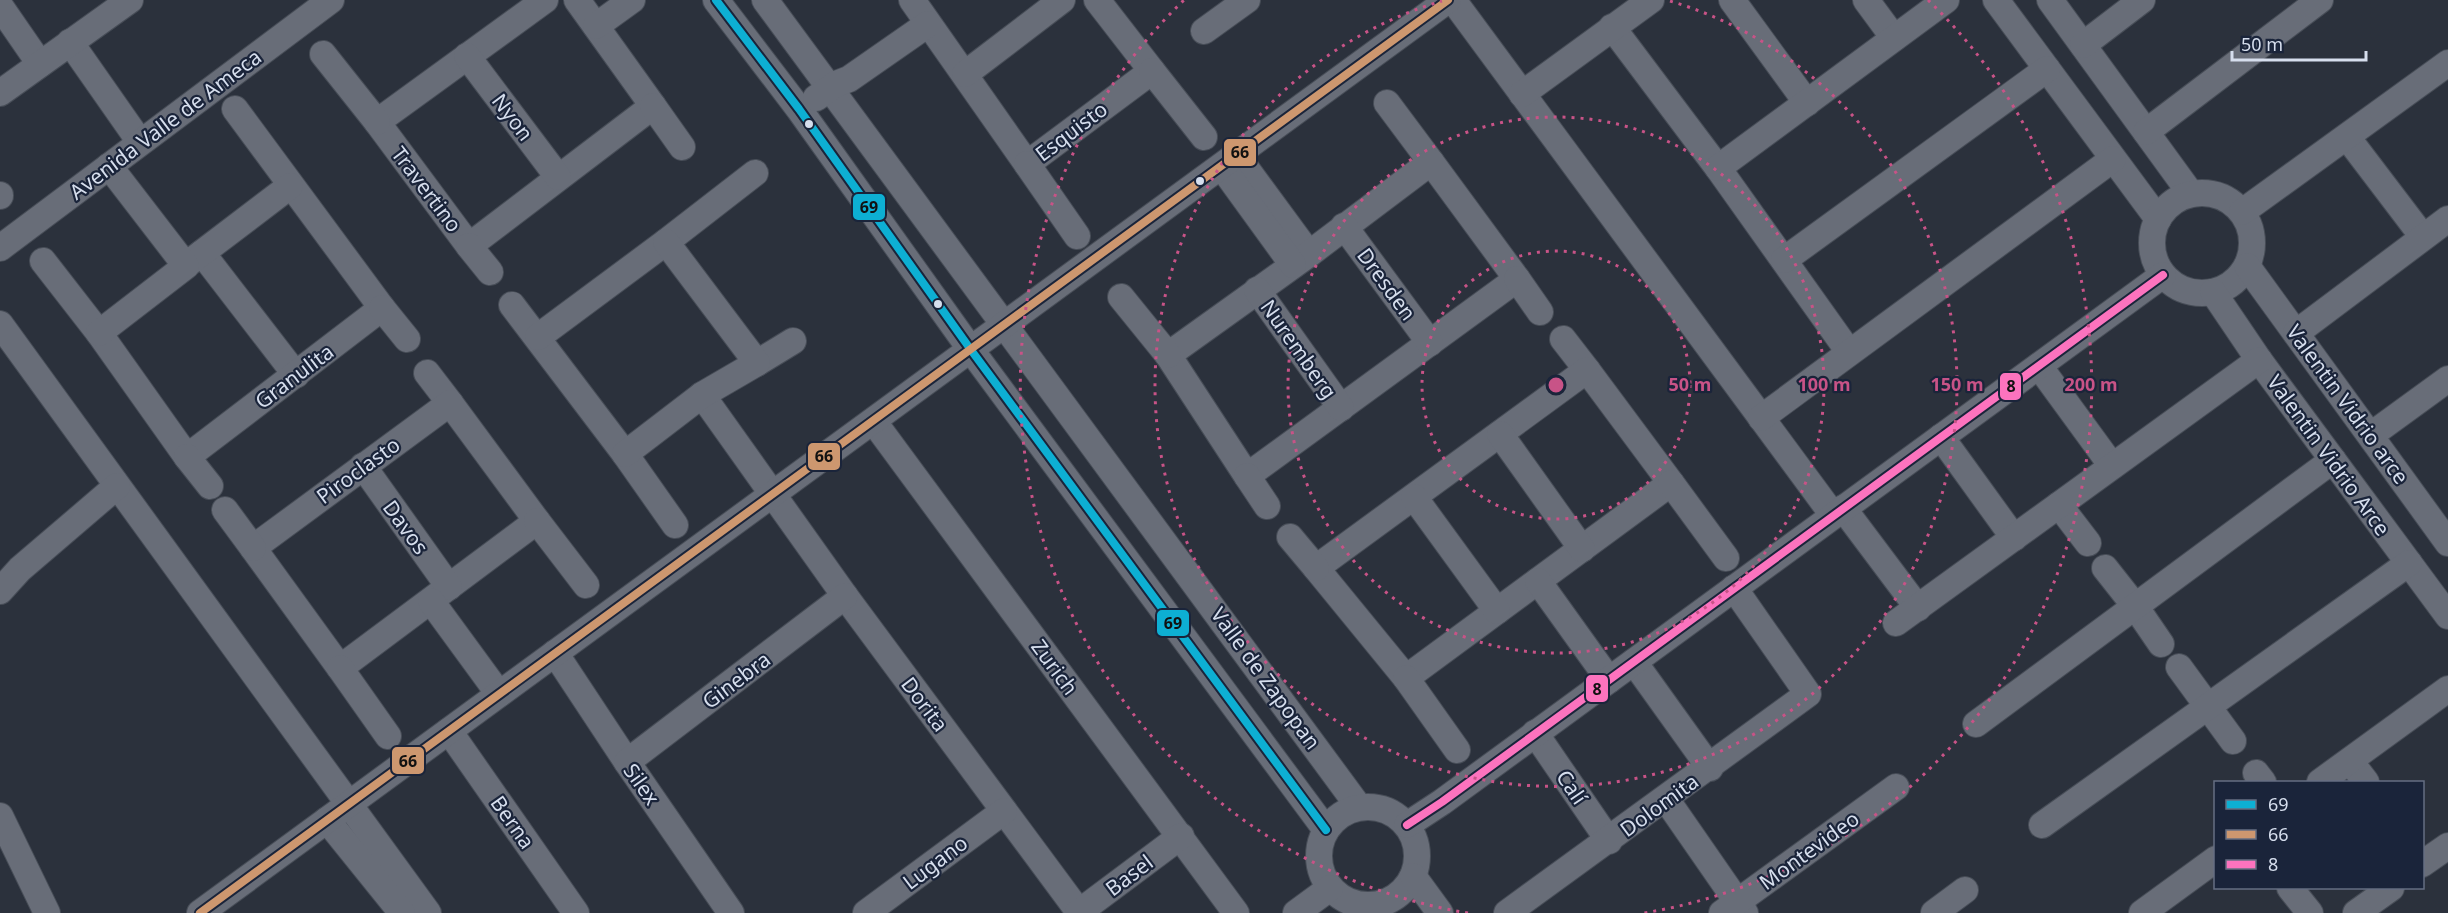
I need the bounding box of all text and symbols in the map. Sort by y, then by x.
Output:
scale bar [2232,24,2366,62]
text: 50 m [2241,32,2283,56]
street label: Avenida Valle de Ameca [63,43,267,205]
street label: Nyon [486,88,540,146]
street label: Esquisto [1029,95,1113,167]
unlabelled marker [803,118,815,130]
line badge: 66 [1223,138,1257,167]
street label: Travertino [386,140,468,238]
text: 66 [1231,141,1249,163]
unlabelled marker [1194,175,1206,187]
line badge: 69 [852,193,886,221]
text: 69 [860,196,878,218]
street label: Dresden [1351,242,1423,326]
street label: Nuremberg [1255,294,1343,404]
unlabelled marker [932,298,944,310]
street label: Valentin Vidrio arce [2281,319,2415,489]
street label: Granulita [249,337,339,415]
street label: Valentin Vidrio Arce [2261,369,2397,541]
text: 50 m [1669,372,1711,396]
text: 100 m [1797,372,1851,396]
text: 150 m [1930,372,1984,396]
line badge: 8 [1999,372,2022,401]
text: 200 m [2064,372,2118,396]
centre of rings [1546,375,1566,395]
text: 8 [2006,375,2016,397]
street label: Piroclasto [311,430,405,510]
line badge: 66 [807,442,841,471]
text: 66 [815,445,833,467]
street label: Davos [377,494,435,560]
street label: Valle de Zapopan [1205,601,1327,755]
line badge: 69 [1156,609,1190,637]
text: 69 [1164,612,1182,634]
street label: Zurich [1025,634,1085,700]
street label: Ginebra [696,645,776,715]
street label: Dorita [895,671,955,737]
line badge: 8 [1585,674,1609,703]
text: 8 [1592,678,1602,700]
line badge: 66 [391,746,425,775]
text: 66 [399,750,417,772]
street label: Silex [618,758,666,810]
street label: Calí [1550,764,1594,810]
street label: Dolomita [1614,767,1704,843]
legend [2214,781,2424,889]
street label: Berna [485,790,541,854]
text: 69 [2268,792,2289,816]
street label: Montevideo [1753,804,1865,896]
text: 66 [2268,822,2289,846]
street label: Lugano [897,828,973,896]
street label: Basel [1100,848,1158,902]
text: 8 [2268,852,2278,876]

